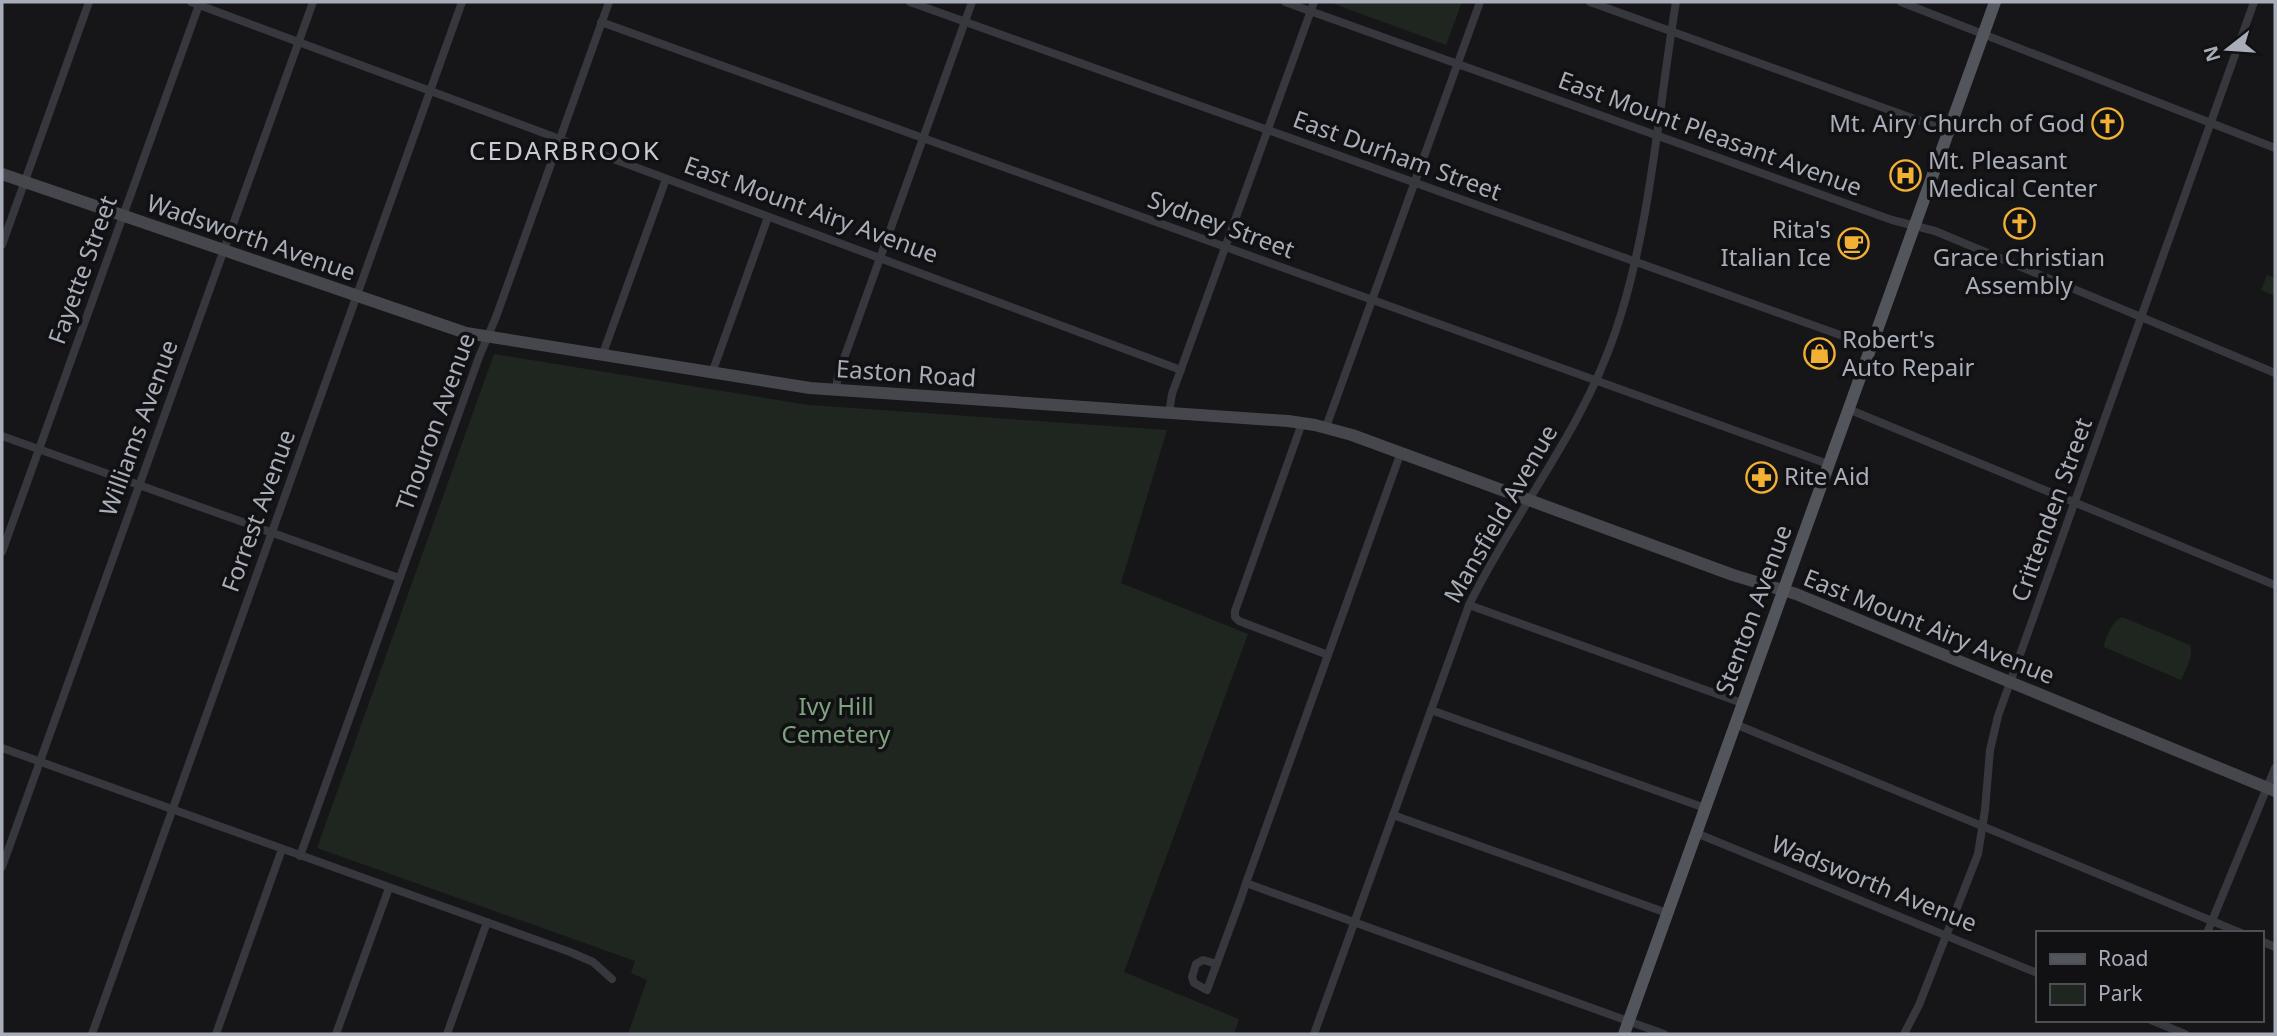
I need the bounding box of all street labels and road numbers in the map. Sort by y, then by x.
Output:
street label: East Mount Pleasant Avenue [1554,62,1867,203]
street label: East Durham Street [1289,102,1507,208]
street label: East Mount Airy Avenue [680,147,943,270]
street label: Sydney Street [1144,182,1300,265]
street label: Wadsworth Avenue [143,185,360,288]
street label: Fayette Street [39,190,124,348]
street label: Thouron Avenue [387,328,482,515]
street label: Williams Avenue [90,335,185,520]
street label: Easton Road [835,351,977,394]
street label: Crittenden Street [2002,413,2099,606]
street label: Mansfield Avenue [1435,418,1564,609]
street label: Forrest Avenue [213,425,302,596]
street label: Stenton Avenue [1707,520,1799,699]
street label: East Mount Airy Avenue [1799,560,2060,691]
street label: Wadsworth Avenue [1767,826,1982,939]

